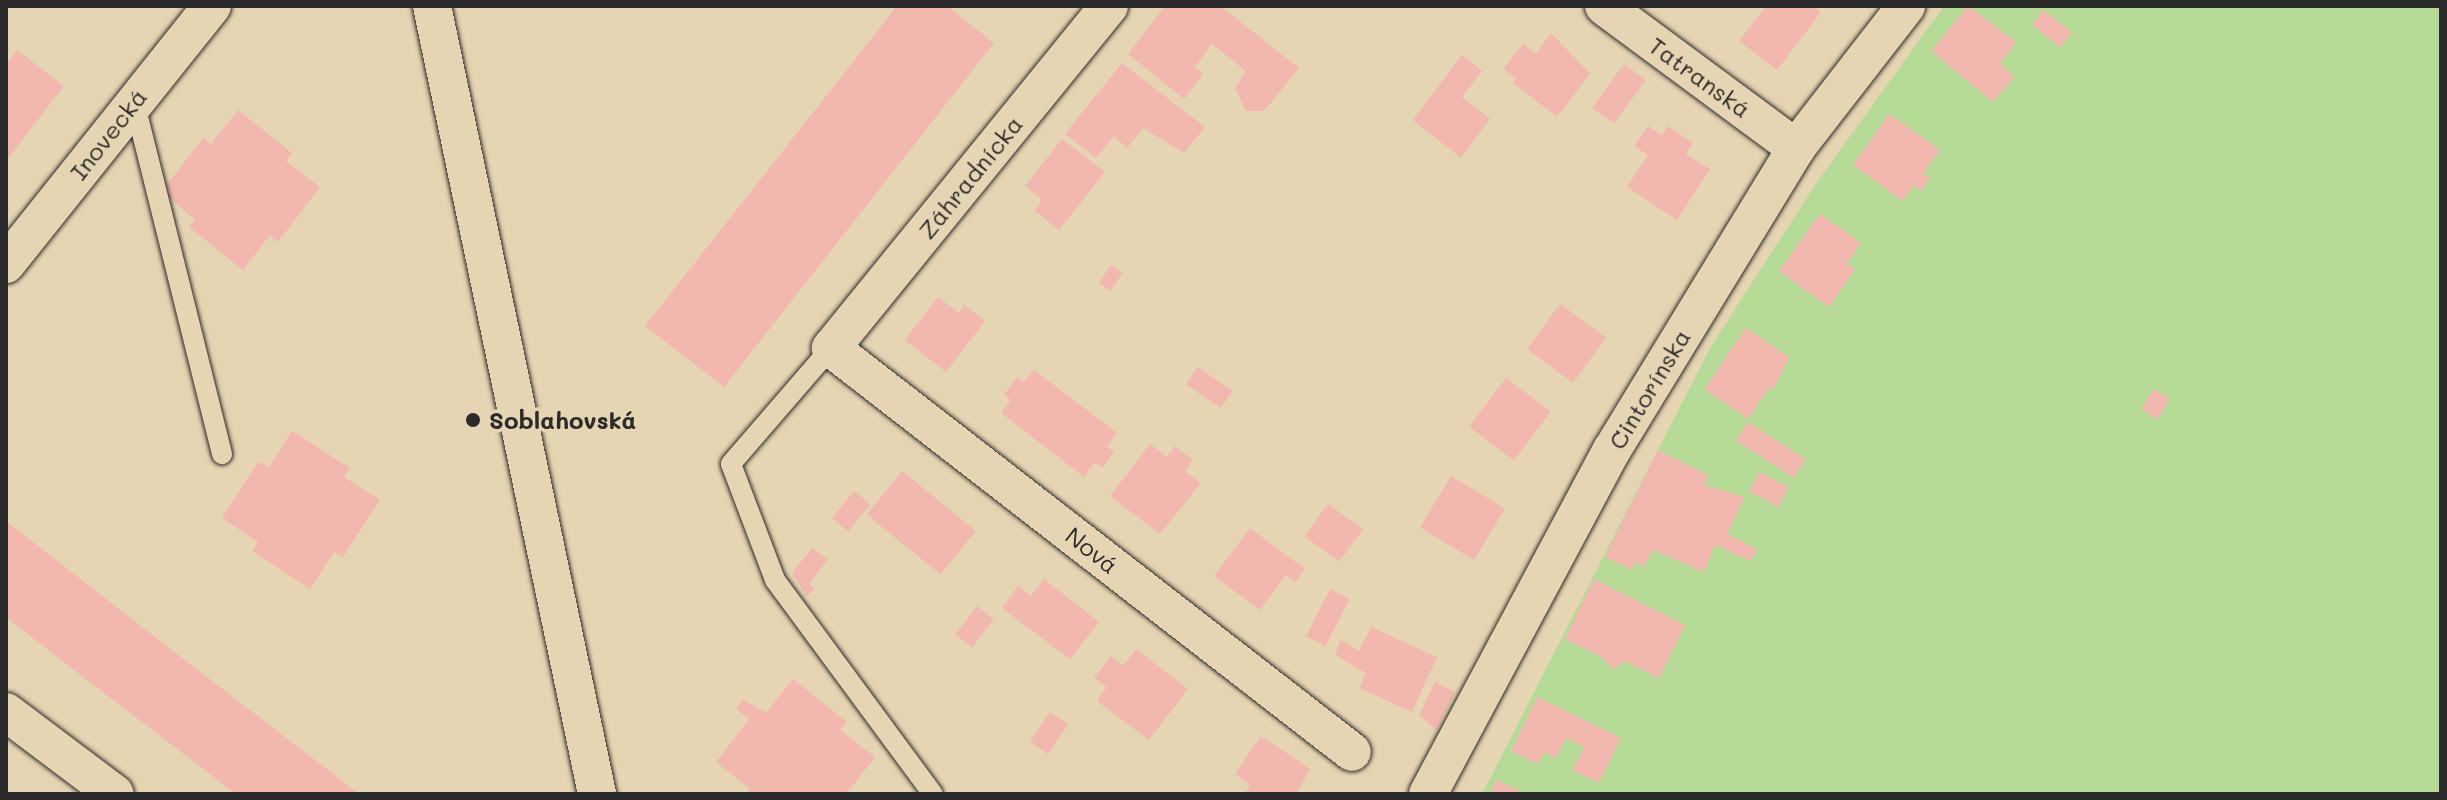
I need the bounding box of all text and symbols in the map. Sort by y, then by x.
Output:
street label: Tatranská [1644,31,1756,123]
street label: Inovecká [64,83,152,185]
street label: Záhradnícka [912,110,1028,244]
street label: Cintorínska [1602,324,1696,454]
place label: Soblahovská [489,406,636,434]
marker: Soblahovská [464,411,482,429]
street label: Nová [1060,521,1124,579]

